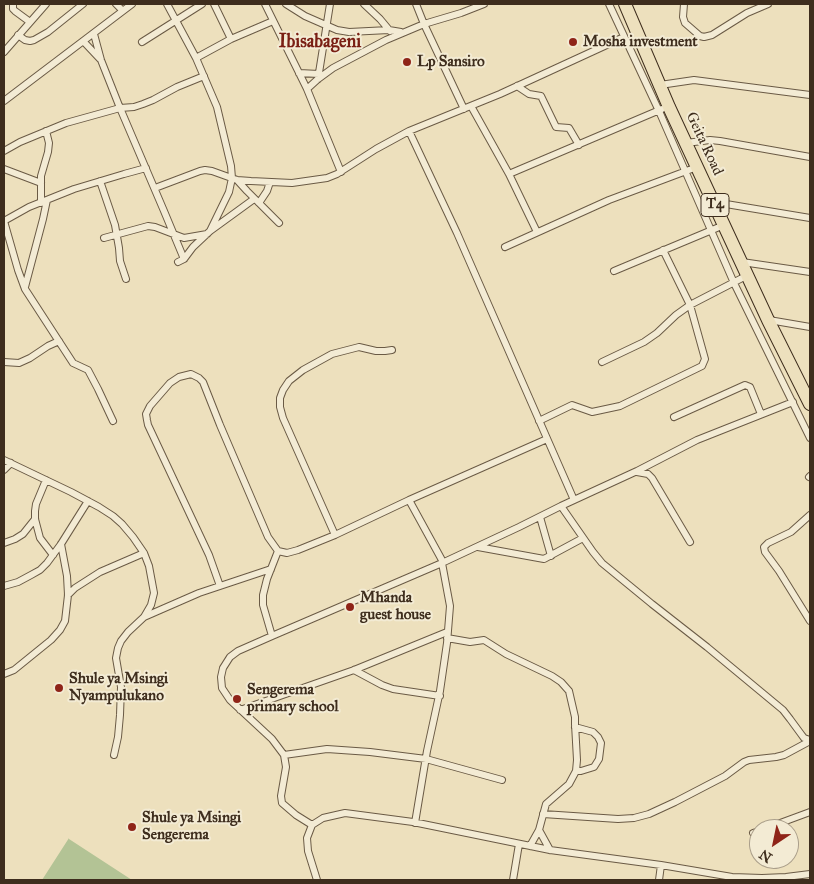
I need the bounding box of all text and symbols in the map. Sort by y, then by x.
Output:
district label: Ibisabageni [279,32,361,54]
place label: Mosha investment [583,33,698,51]
marker: Mosha investment [567,36,579,48]
place label: Lp Sansiro [417,53,485,71]
marker: Lp Sansiro [401,56,413,68]
street label: Geita Road [681,109,727,179]
road number: T4 [701,194,729,216]
place label: Mhanda guest house [360,589,431,624]
marker: Mhanda guest house [344,601,356,613]
place label: Shule ya Msingi Nyampulukano [69,670,168,705]
place label: Sengerema primary school [247,681,338,716]
marker: Shule ya Msingi Nyampulukano [53,682,65,694]
marker: Sengerema primary school [231,693,243,705]
place label: Shule ya Msingi Sengerema [142,809,241,844]
north arrow [749,819,799,869]
marker: Shule ya Msingi Sengerema [126,821,138,833]
text: N [756,846,776,866]

